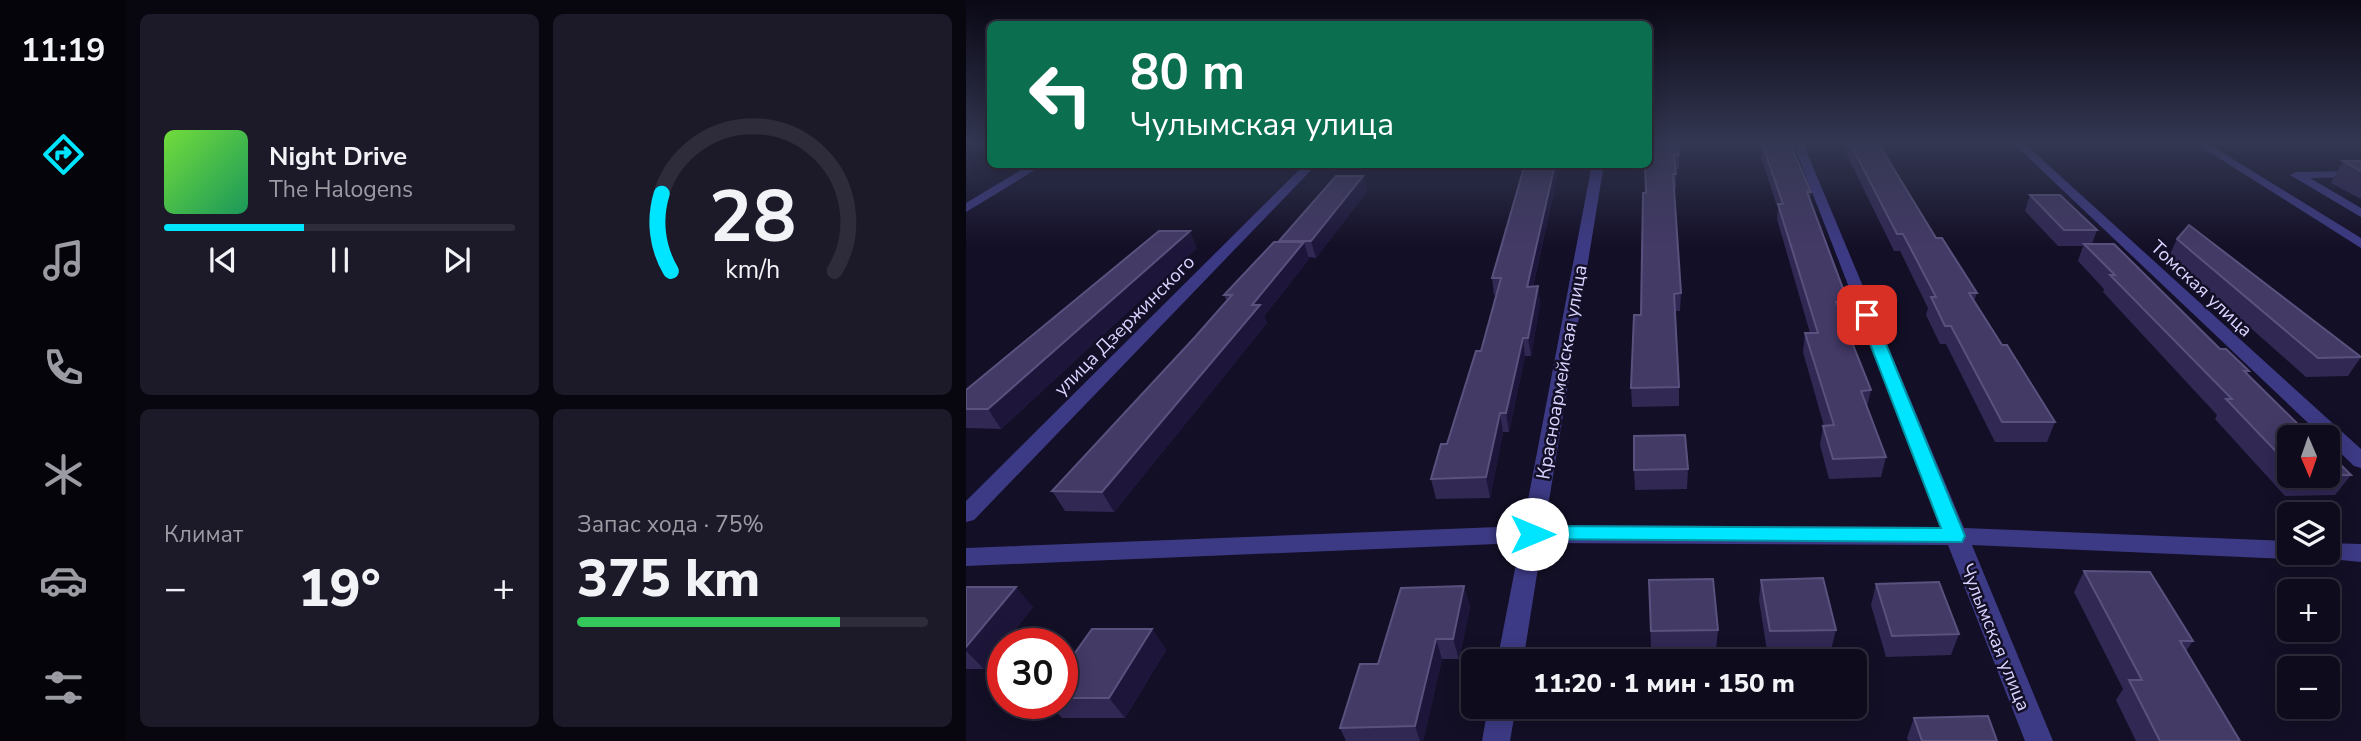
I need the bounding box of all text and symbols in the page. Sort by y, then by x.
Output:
text: 11:19 [21,29,105,72]
text: 80 m [1130,39,1245,106]
icon: left [1015,49,1106,140]
text: Чулымская улица [1130,103,1394,146]
icon: directions [39,130,88,179]
text: Night Drive [269,139,407,174]
text: 28 [709,167,796,267]
text: The Halogens [269,174,413,205]
street label: Томская улица [2145,235,2258,343]
icon: music [39,236,88,285]
icon: previous [204,241,242,279]
icon: pause [321,241,359,279]
icon: next [438,241,476,279]
street label: улица Дзержинского [1048,249,1201,402]
text: km/h [725,253,780,287]
street label: Красноармейская улица [1530,263,1594,481]
pin [1837,285,1897,345]
icon: arrive [1848,296,1886,334]
icon: phone [39,343,88,392]
north arrow [2277,425,2340,488]
map controls [2277,425,2340,719]
icon: climate [39,450,88,499]
position arrow [1495,497,1569,571]
button: layers [2277,502,2340,565]
text: Запас хода · 75% [577,509,764,540]
text: Климат [164,519,243,550]
text: 375 km [577,543,760,614]
text: 19° [298,553,381,624]
icon: car [39,556,88,605]
street label: Чулымская улица [1954,560,2037,715]
text: − [164,563,187,614]
text: + [492,563,515,614]
button: + [2277,579,2340,642]
speed limit sign: 30 [987,628,1078,719]
button: − [2277,656,2340,719]
icon: filters [39,663,88,712]
text: 11:20 · 1 мин · 150 m [1533,666,1795,701]

